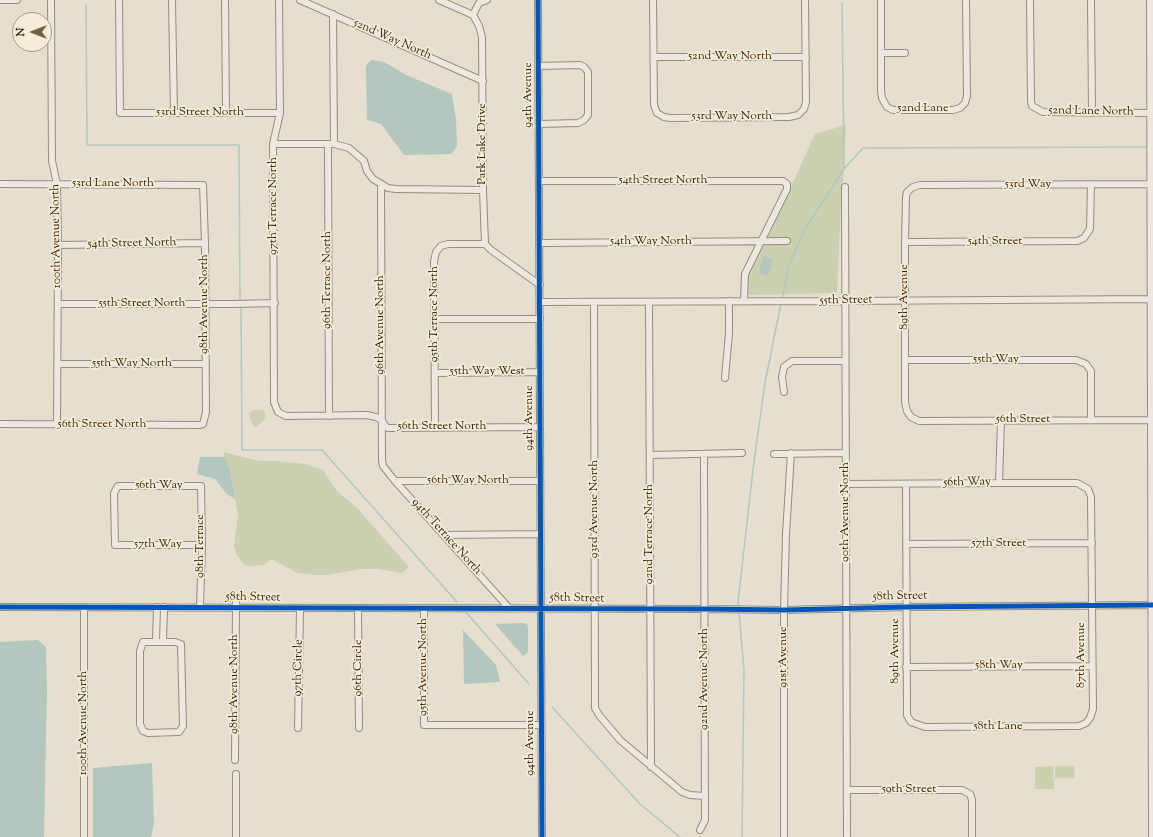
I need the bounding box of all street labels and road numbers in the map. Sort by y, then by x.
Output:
street label: 52nd Way North [351,16,433,64]
street label: 52nd Way North [688,50,772,64]
street label: 94th Avenue [522,62,536,128]
street label: 52nd Lane [897,102,949,116]
street label: Park Lake Drive [476,103,490,185]
street label: 52nd Lane North [1048,104,1134,120]
street label: 53rd Street North [156,106,244,120]
street label: 53rd Way North [692,110,772,124]
street label: 97th Terrace North [267,157,281,255]
street label: 54th Street North [619,174,707,188]
street label: 53rd Lane North [72,177,154,191]
street label: 53rd Way [1005,178,1051,192]
street label: 100th Avenue North [49,184,65,288]
street label: 96th Terrace North [321,231,335,329]
street label: 54th Way North [610,235,692,249]
street label: 54th Street [968,235,1022,249]
street label: 54th Street North [87,236,177,252]
street label: 98th Avenue North [198,254,212,354]
street label: 89th Avenue [898,264,912,330]
street label: 95th Terrace North [428,266,442,362]
street label: 96th Avenue North [374,275,388,375]
street label: 55th Street [819,293,873,309]
street label: 55th Street North [98,297,186,311]
street label: 55th Way [973,353,1019,367]
street label: 55th Way North [92,357,172,371]
street label: 55th Way West [449,365,525,379]
street label: 94th Avenue [523,385,537,451]
street label: 56th Street [996,413,1050,427]
street label: 56th Street North [58,418,146,432]
street label: 56th Street North [398,420,486,434]
street label: 93rd Avenue North [588,460,602,558]
street label: 90th Avenue North [839,462,853,562]
street label: 56th Way North [427,474,509,488]
street label: 56th Way [943,475,991,491]
street label: 56th Way [135,479,183,493]
street label: 92nd Terrace North [643,484,657,584]
street label: 94th Terrace North [408,496,484,578]
street label: 98th Terrace [194,514,208,578]
street label: 57th Street [972,537,1026,551]
street label: 57th Way [134,538,182,552]
street label: 58th Street [872,589,928,605]
street label: 58th Street [225,590,281,606]
street label: 58th Street [549,591,605,607]
street label: 95th Avenue North [417,618,431,716]
street label: 89th Avenue [889,618,903,684]
street label: 87th Avenue [1075,622,1089,688]
street label: 91st Avenue [777,626,791,688]
street label: 92nd Avenue North [698,628,712,730]
street label: 98th Avenue North [228,634,242,734]
street label: 97th Circle [291,639,307,697]
street label: 96th Circle [352,640,366,696]
street label: 58th Way [975,659,1023,673]
street label: 100th Avenue North [77,671,91,775]
street label: 94th Avenue [524,710,538,776]
street label: 58th Lane [973,720,1023,734]
street label: 59th Street [882,783,936,797]

